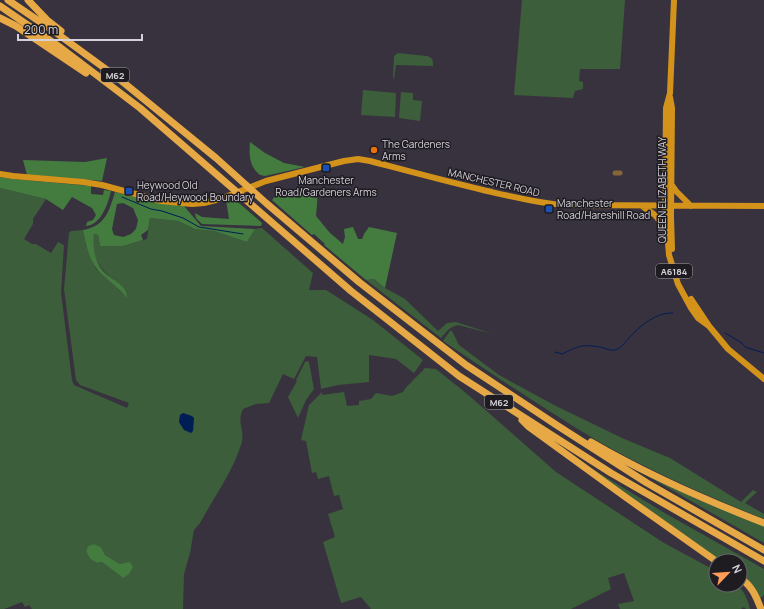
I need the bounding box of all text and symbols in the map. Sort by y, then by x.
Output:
scale bar [18,16,142,42]
text: 200 m [24,21,58,38]
road number: M62 [101,68,129,82]
street label: QUEEN ELIZABETH WAY [655,136,669,243]
place label: The Gardeners Arms [382,137,450,163]
marker: The Gardeners Arms [369,145,379,155]
marker: Manchester Road/Gardeners Arms [321,163,331,173]
street label: MANCHESTER ROAD [447,165,541,199]
place label: Manchester Road/Gardeners Arms [275,173,377,199]
place label: Heywood Old Road/Heywood Boundary [137,178,255,204]
marker: Heywood Old Road/Heywood Boundary [124,186,134,196]
place label: Manchester Road/Hareshill Road [557,196,650,222]
marker: Manchester Road/Hareshill Road [544,204,554,214]
road number: A6184 [656,264,692,278]
road number: M62 [485,395,513,409]
north arrow [708,553,748,593]
text: N [729,562,746,575]

